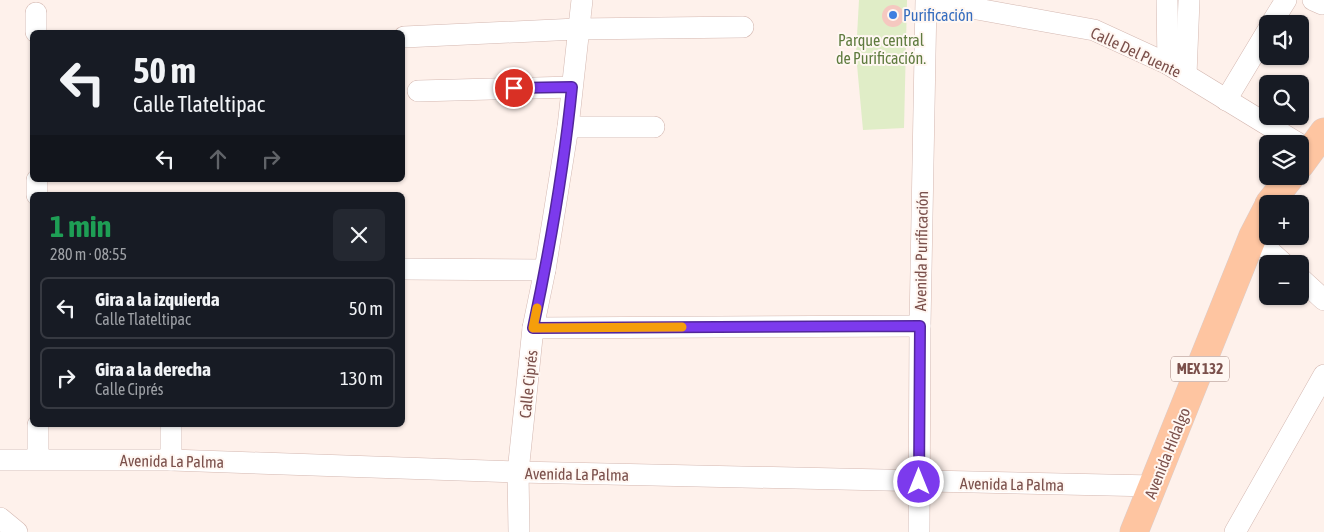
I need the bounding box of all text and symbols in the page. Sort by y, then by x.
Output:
place label: Purificación [903,6,973,24]
marker: Purificación [887,9,899,21]
map controls [1259,15,1309,305]
button: sound [1259,15,1309,65]
street label: Calle Del Puente [1088,23,1184,81]
park label: Parque central de Purificación. [836,31,926,67]
icon: left [50,50,115,115]
text: 50 m [133,50,196,90]
pin [493,67,535,109]
icon: arrive [500,74,528,102]
button: search [1259,75,1309,125]
text: Calle Tlateltipac [133,91,265,117]
button: layers [1259,135,1309,185]
icon: left [151,145,179,173]
icon: ahead [204,145,232,173]
icon: right [257,145,285,173]
street label: Avenida Purificación [911,191,931,311]
button: + [1259,195,1309,245]
text: 1 min [50,209,111,243]
button: close [333,209,385,261]
text: 280 m · 08:55 [50,245,127,263]
button: − [1259,255,1309,305]
text: Gira a la izquierda [95,288,220,310]
icon: left [52,294,80,322]
text: 50 m [349,297,383,319]
text: Calle Tlateltipac [95,310,191,328]
street label: Calle Ciprés [515,349,542,419]
road number: MEX 132 [1171,356,1229,382]
text: Gira a la derecha [95,358,211,380]
icon: right [52,364,80,392]
text: 130 m [340,367,383,389]
text: Calle Ciprés [95,380,164,398]
street label: Avenida Hidalgo [1141,405,1194,501]
street label: Avenida La Palma [120,451,224,471]
position arrow [892,455,944,507]
street label: Avenida La Palma [525,464,629,484]
street label: Avenida La Palma [960,474,1064,494]

